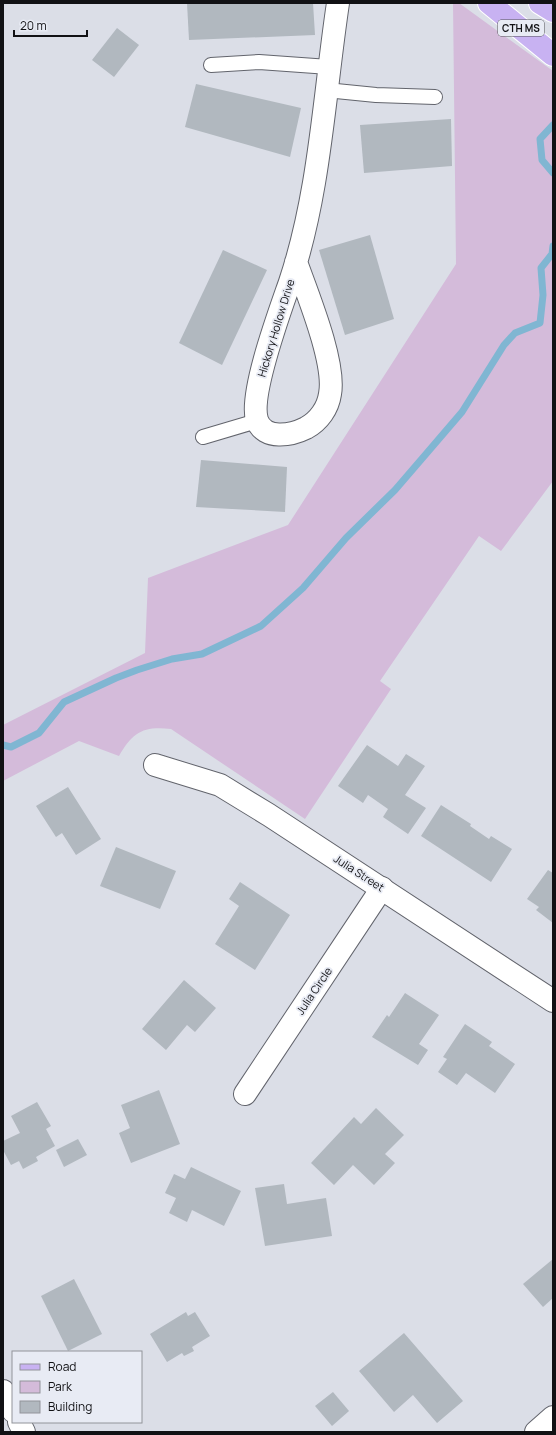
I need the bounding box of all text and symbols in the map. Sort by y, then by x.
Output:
scale bar [14,12,87,38]
text: 20 m [20,17,47,34]
road number: CTH MS [498,20,544,36]
street label: Hickory Hollow Drive [253,276,298,379]
street label: Julia Street [331,851,387,894]
street label: Julia Circle [292,964,335,1017]
legend [12,1351,142,1423]
text: Road [48,1358,76,1375]
text: Park [48,1378,73,1395]
text: Building [48,1398,92,1415]

